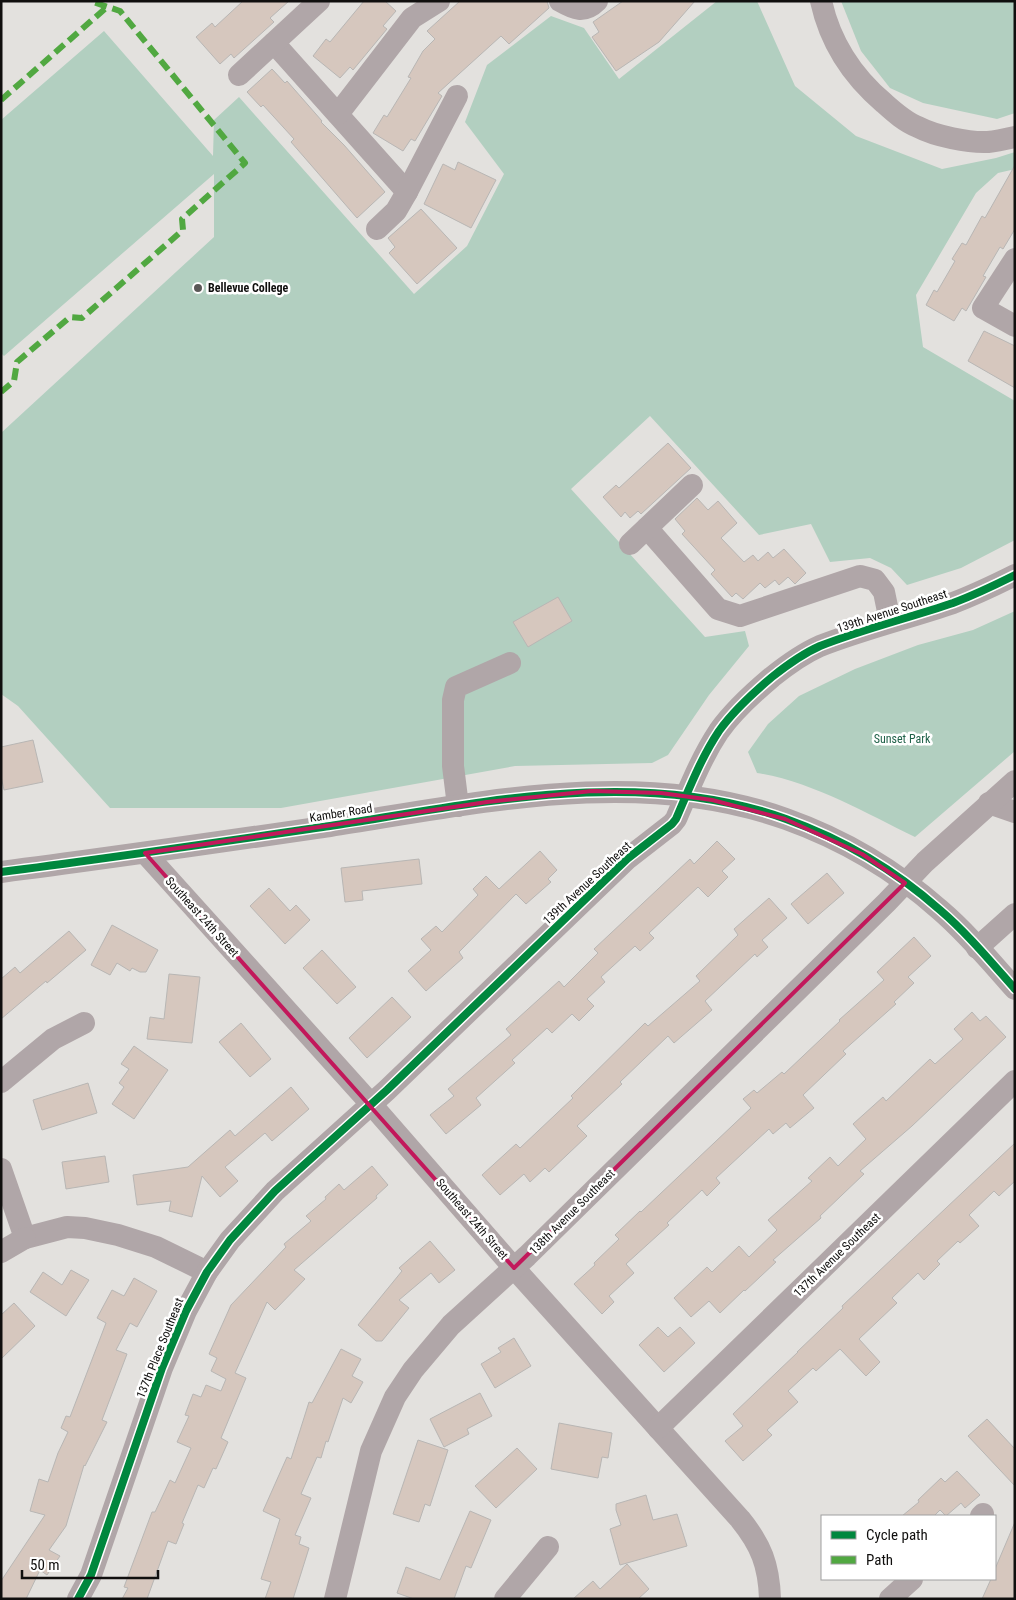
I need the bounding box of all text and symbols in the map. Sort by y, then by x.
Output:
place label: Bellevue College [208,281,289,295]
marker: Bellevue College [192,282,204,294]
street label: 139th Avenue Southeast [835,586,949,635]
park label: Sunset Park [874,732,931,746]
street label: Kamber Road [309,801,373,825]
street label: 139th Avenue Southeast [540,838,634,927]
street label: Southeast 24th Street [162,874,242,960]
street label: 138th Avenue Southeast [526,1166,618,1258]
street label: Southeast 24th Street [433,1176,511,1263]
street label: 137th Avenue Southeast [791,1210,884,1300]
street label: 137th Place Southeast [134,1295,187,1400]
legend [821,1515,996,1580]
text: Cycle path [866,1526,928,1544]
scale bar [22,1548,159,1580]
text: Path [866,1551,893,1569]
text: 50 m [30,1556,60,1574]

